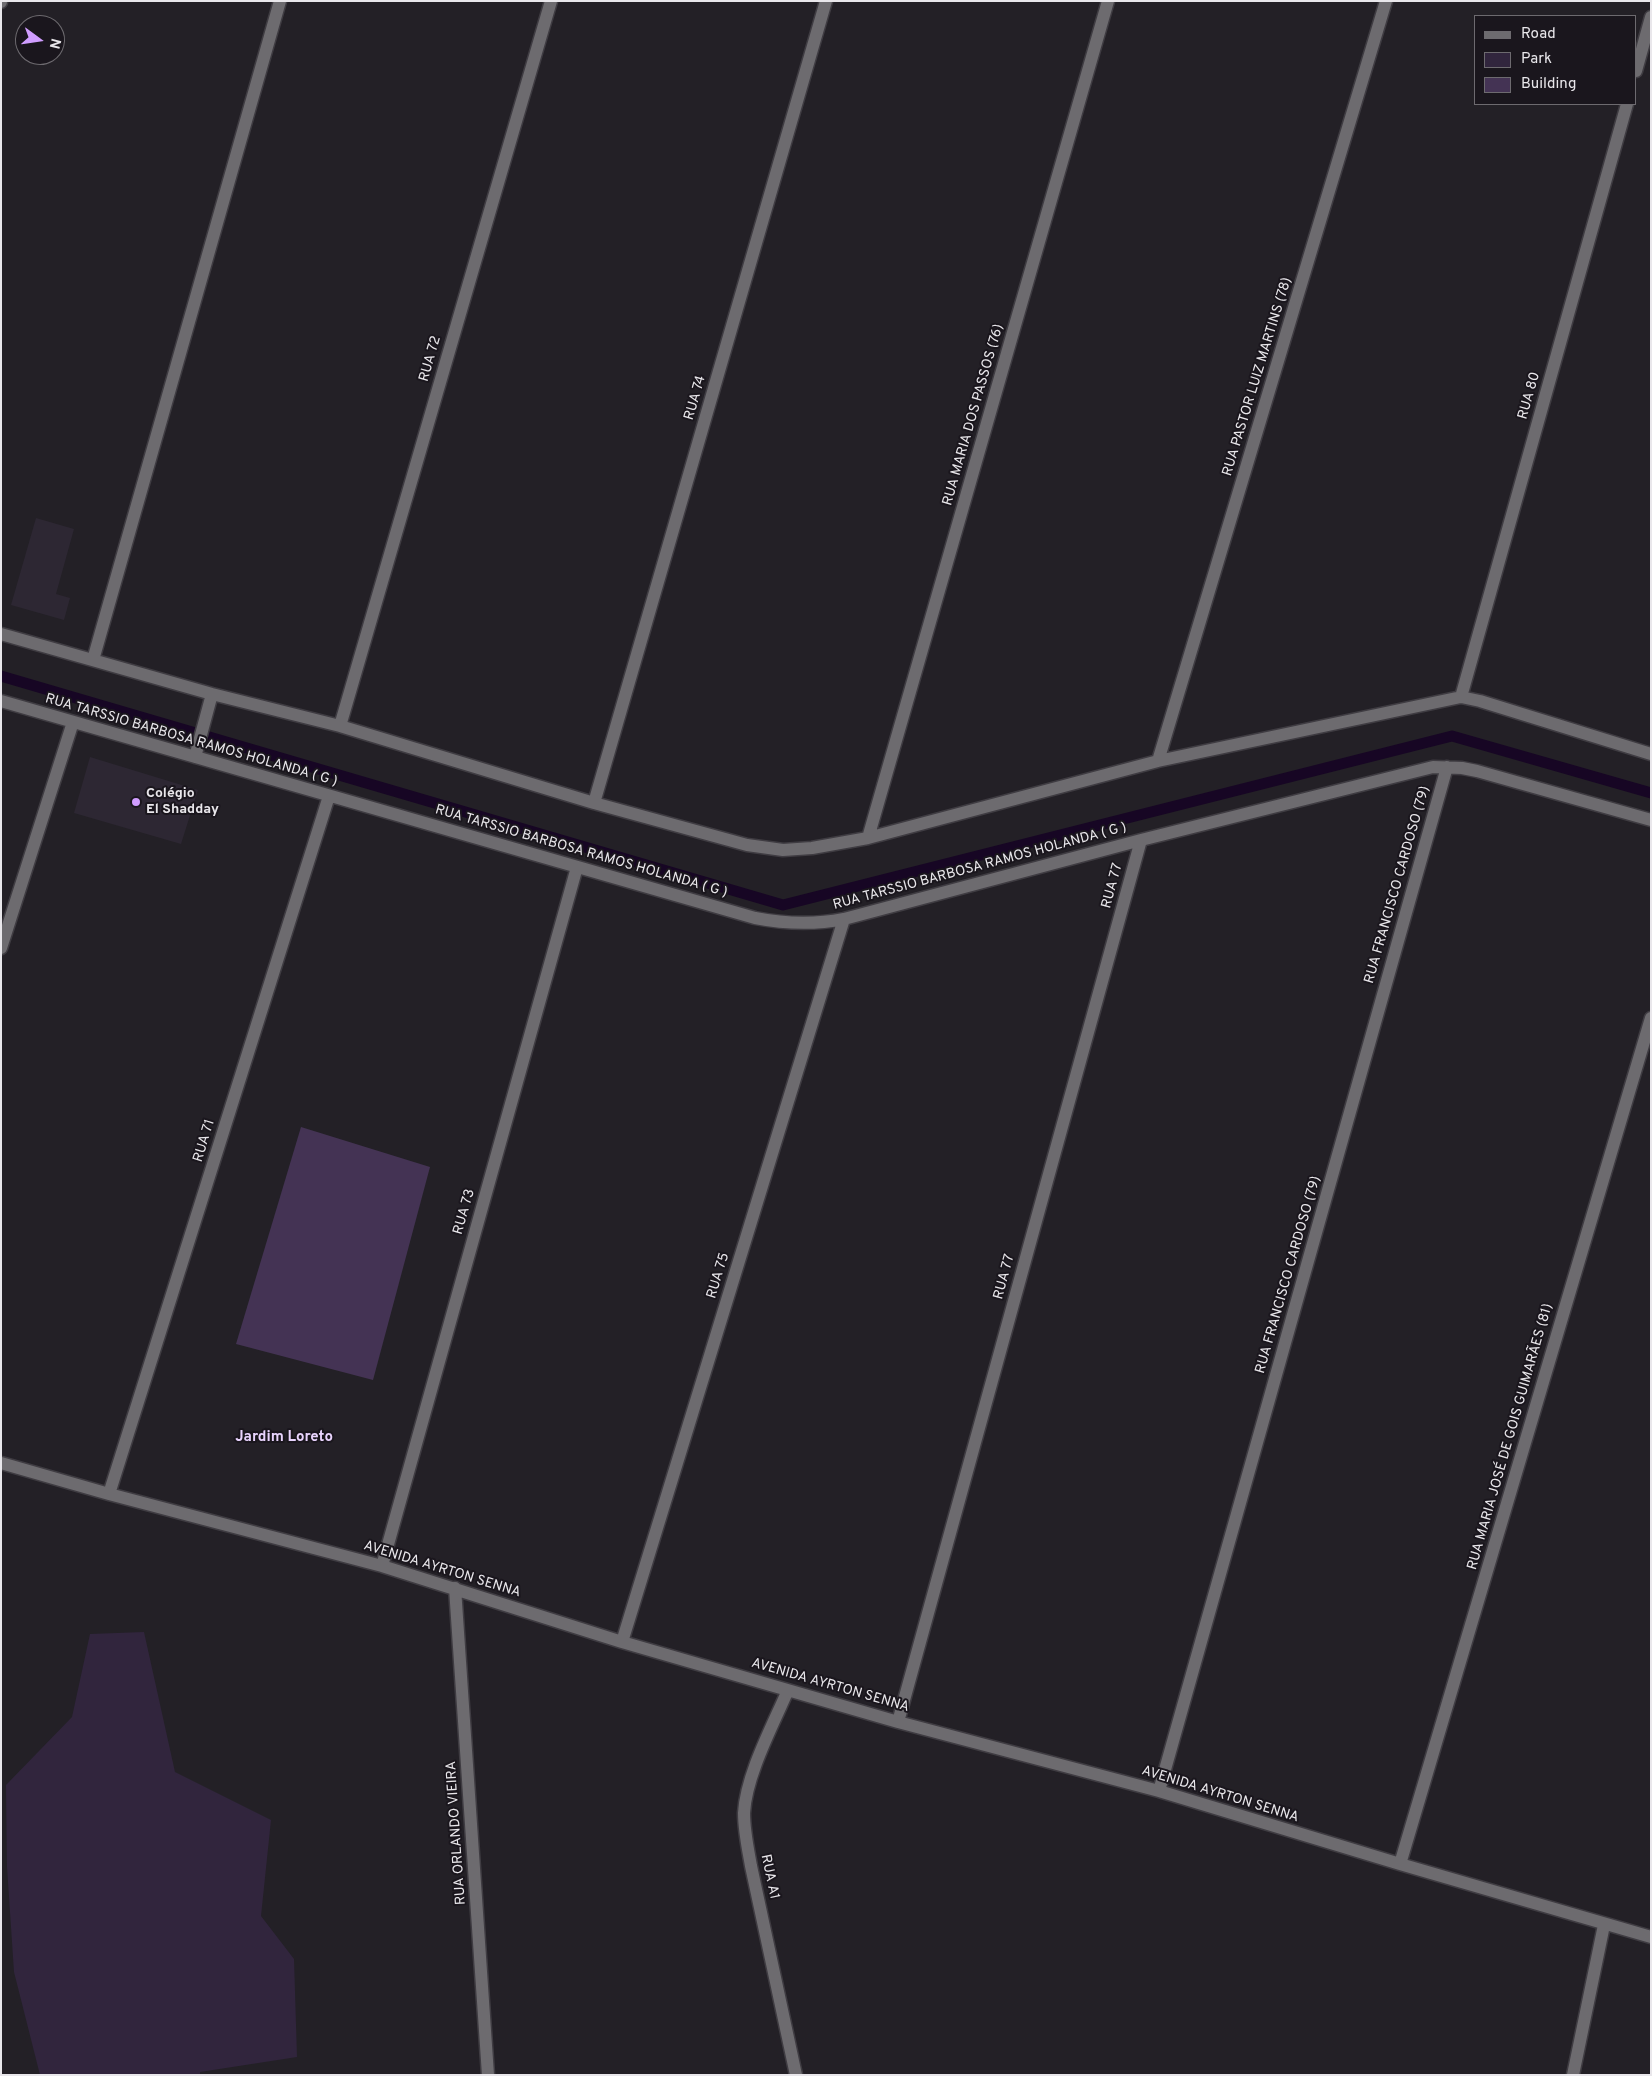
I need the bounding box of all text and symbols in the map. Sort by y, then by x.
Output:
north arrow [15,15,65,65]
legend [1474,15,1637,105]
text: Road [1521,25,1556,44]
text: N [45,37,64,50]
text: Park [1521,50,1552,69]
text: Building [1521,75,1576,94]
street label: RUA PASTOR LUIZ MARTINS (78) [1220,276,1296,478]
street label: RUA MARIA DOS PASSOS (76) [940,322,1008,508]
street label: RUA 72 [416,334,446,384]
street label: RUA 80 [1515,370,1545,422]
street label: RUA 74 [682,374,710,422]
street label: RUA TARSSIO BARBOSA RAMOS HOLANDA ( G ) [43,691,339,791]
street label: RUA FRANCISCO CARDOSO (79) [1362,784,1434,986]
place label: Colégio El Shadday [146,786,219,819]
marker: Colégio El Shadday [130,796,142,808]
street label: RUA TARSSIO BARBOSA RAMOS HOLANDA ( G ) [433,802,729,902]
street label: RUA TARSSIO BARBOSA RAMOS HOLANDA ( G ) [831,820,1129,914]
street label: RUA 77 [1099,862,1127,910]
street label: RUA 71 [191,1118,219,1164]
street label: RUA FRANCISCO CARDOSO (79) [1253,1174,1325,1376]
street label: RUA 73 [451,1187,479,1237]
street label: RUA 75 [704,1251,734,1301]
street label: RUA 77 [991,1253,1019,1301]
street label: RUA MARIA JOSÉ DE GOIS GUIMARÃES (81) [1465,1302,1557,1572]
district label: Jardim Loreto [235,1429,333,1447]
street label: AVENIDA AYRTON SENNA [361,1538,523,1602]
street label: AVENIDA AYRTON SENNA [749,1655,911,1717]
street label: RUA ORLANDO VIEIRA [444,1760,470,1906]
street label: AVENIDA AYRTON SENNA [1139,1763,1301,1827]
street label: RUA A1 [756,1853,782,1901]

